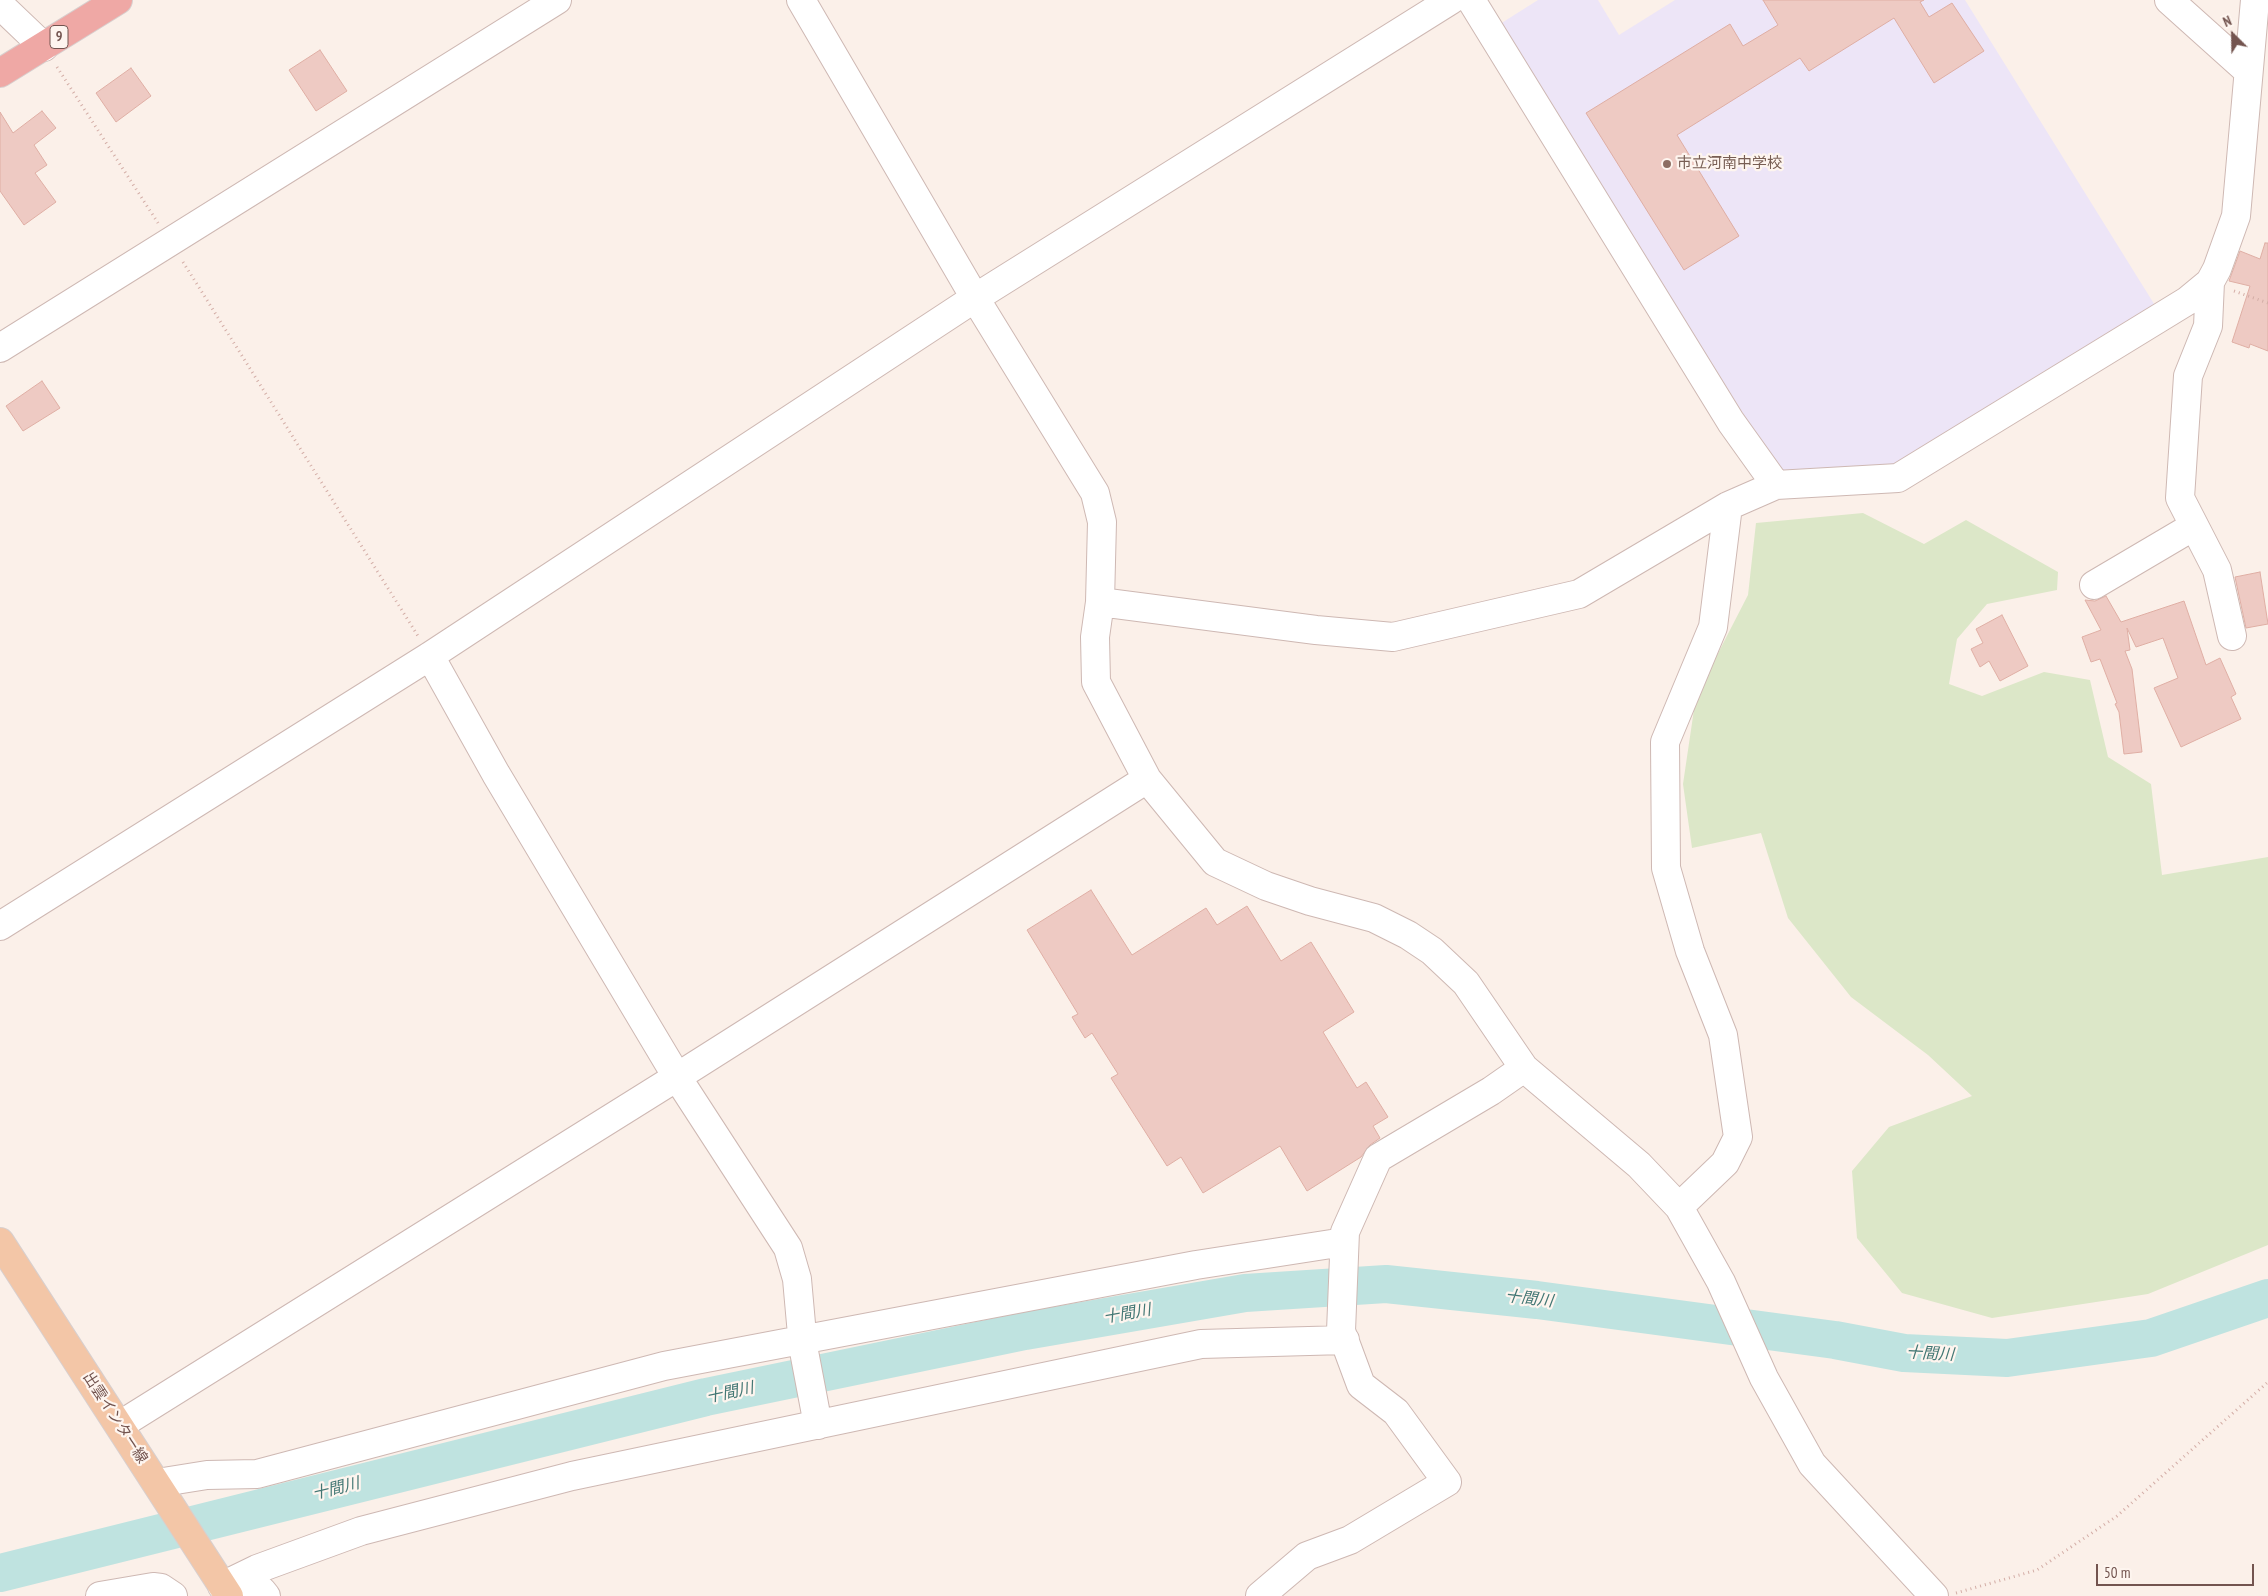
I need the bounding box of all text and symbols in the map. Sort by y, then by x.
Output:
north arrow [2208,10,2258,60]
text: N [2220,11,2234,31]
road number: 9 [50,26,68,48]
place label: 市立河南中学校 [1677,155,1782,173]
marker: 市立河南中学校 [1661,158,1673,170]
water label: 十間川 [1504,1287,1554,1311]
water label: 十間川 [1102,1300,1152,1328]
water label: 十間川 [1906,1343,1954,1365]
street label: 出雲インター線 [79,1369,151,1467]
water label: 十間川 [705,1379,755,1407]
water label: 十間川 [310,1474,362,1504]
scale bar [2098,1554,2256,1586]
text: 50 m [2104,1563,2130,1582]

